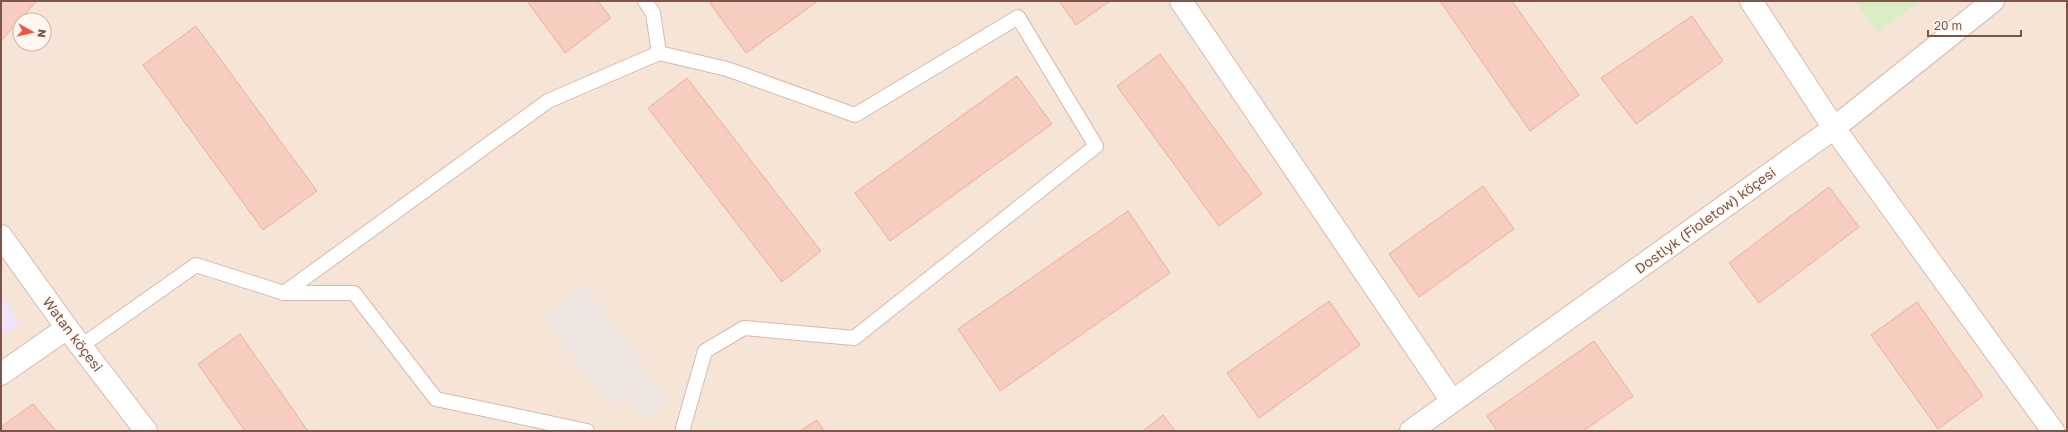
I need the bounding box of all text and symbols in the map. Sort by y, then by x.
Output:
north arrow [12,12,52,52]
scale bar [1928,12,2021,38]
text: 20 m [1934,18,1962,33]
text: N [35,28,49,39]
street label: Dostlyk (Fioletow) köçesi [1631,163,1779,277]
street label: Watan köçesi [39,293,107,375]

